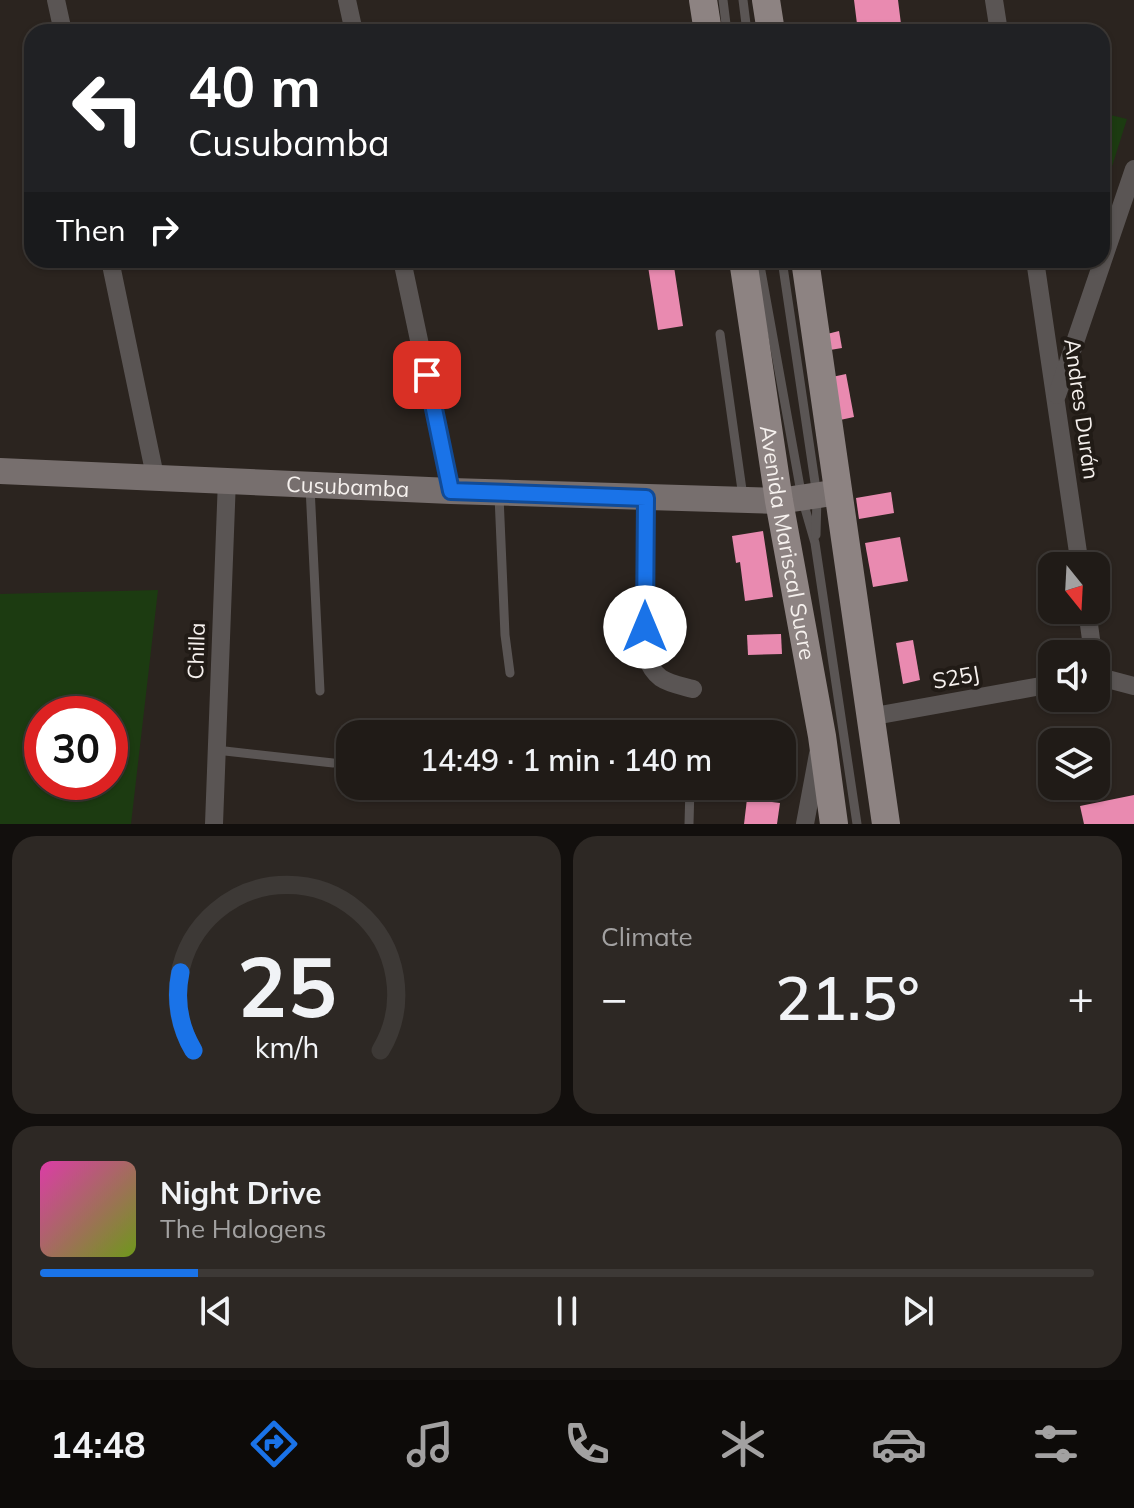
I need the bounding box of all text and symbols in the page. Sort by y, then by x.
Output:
text: 40 m [188,51,321,121]
icon: left [56,56,160,160]
text: Cusubamba [188,120,390,165]
icon: right [142,208,186,252]
text: Then [56,211,126,249]
street label: Andres Durán [1058,337,1106,481]
pin [393,341,461,409]
icon: arrive [405,353,449,397]
street label: Avenida Mariscal Sucre [754,423,822,662]
street label: Cusubamba [285,470,410,503]
north arrow [1038,552,1110,624]
map controls [1038,552,1110,800]
position arrow [603,585,687,669]
street label: Chilla [181,622,211,680]
button: sound [1038,640,1110,712]
street label: S25J [930,659,982,695]
speed limit sign: 30 [24,696,128,800]
button: layers [1038,728,1110,800]
text: 14:49 · 1 min · 140 m [420,741,712,779]
text: Climate [601,920,693,953]
text: 25 [237,933,336,1038]
text: 21.5° [775,960,920,1035]
text: − [601,970,627,1025]
text: + [1068,970,1094,1025]
text: km/h [254,1029,319,1065]
text: Night Drive [160,1174,322,1212]
text: The Halogens [160,1212,326,1245]
icon: previous [194,1289,238,1333]
icon: pause [545,1289,589,1333]
icon: next [896,1289,940,1333]
icon: directions [246,1416,302,1472]
icon: music [402,1416,458,1472]
icon: phone [559,1416,615,1472]
icon: climate [715,1416,771,1472]
icon: car [871,1416,927,1472]
icon: filters [1028,1416,1084,1472]
text: 14:48 [50,1422,146,1467]

